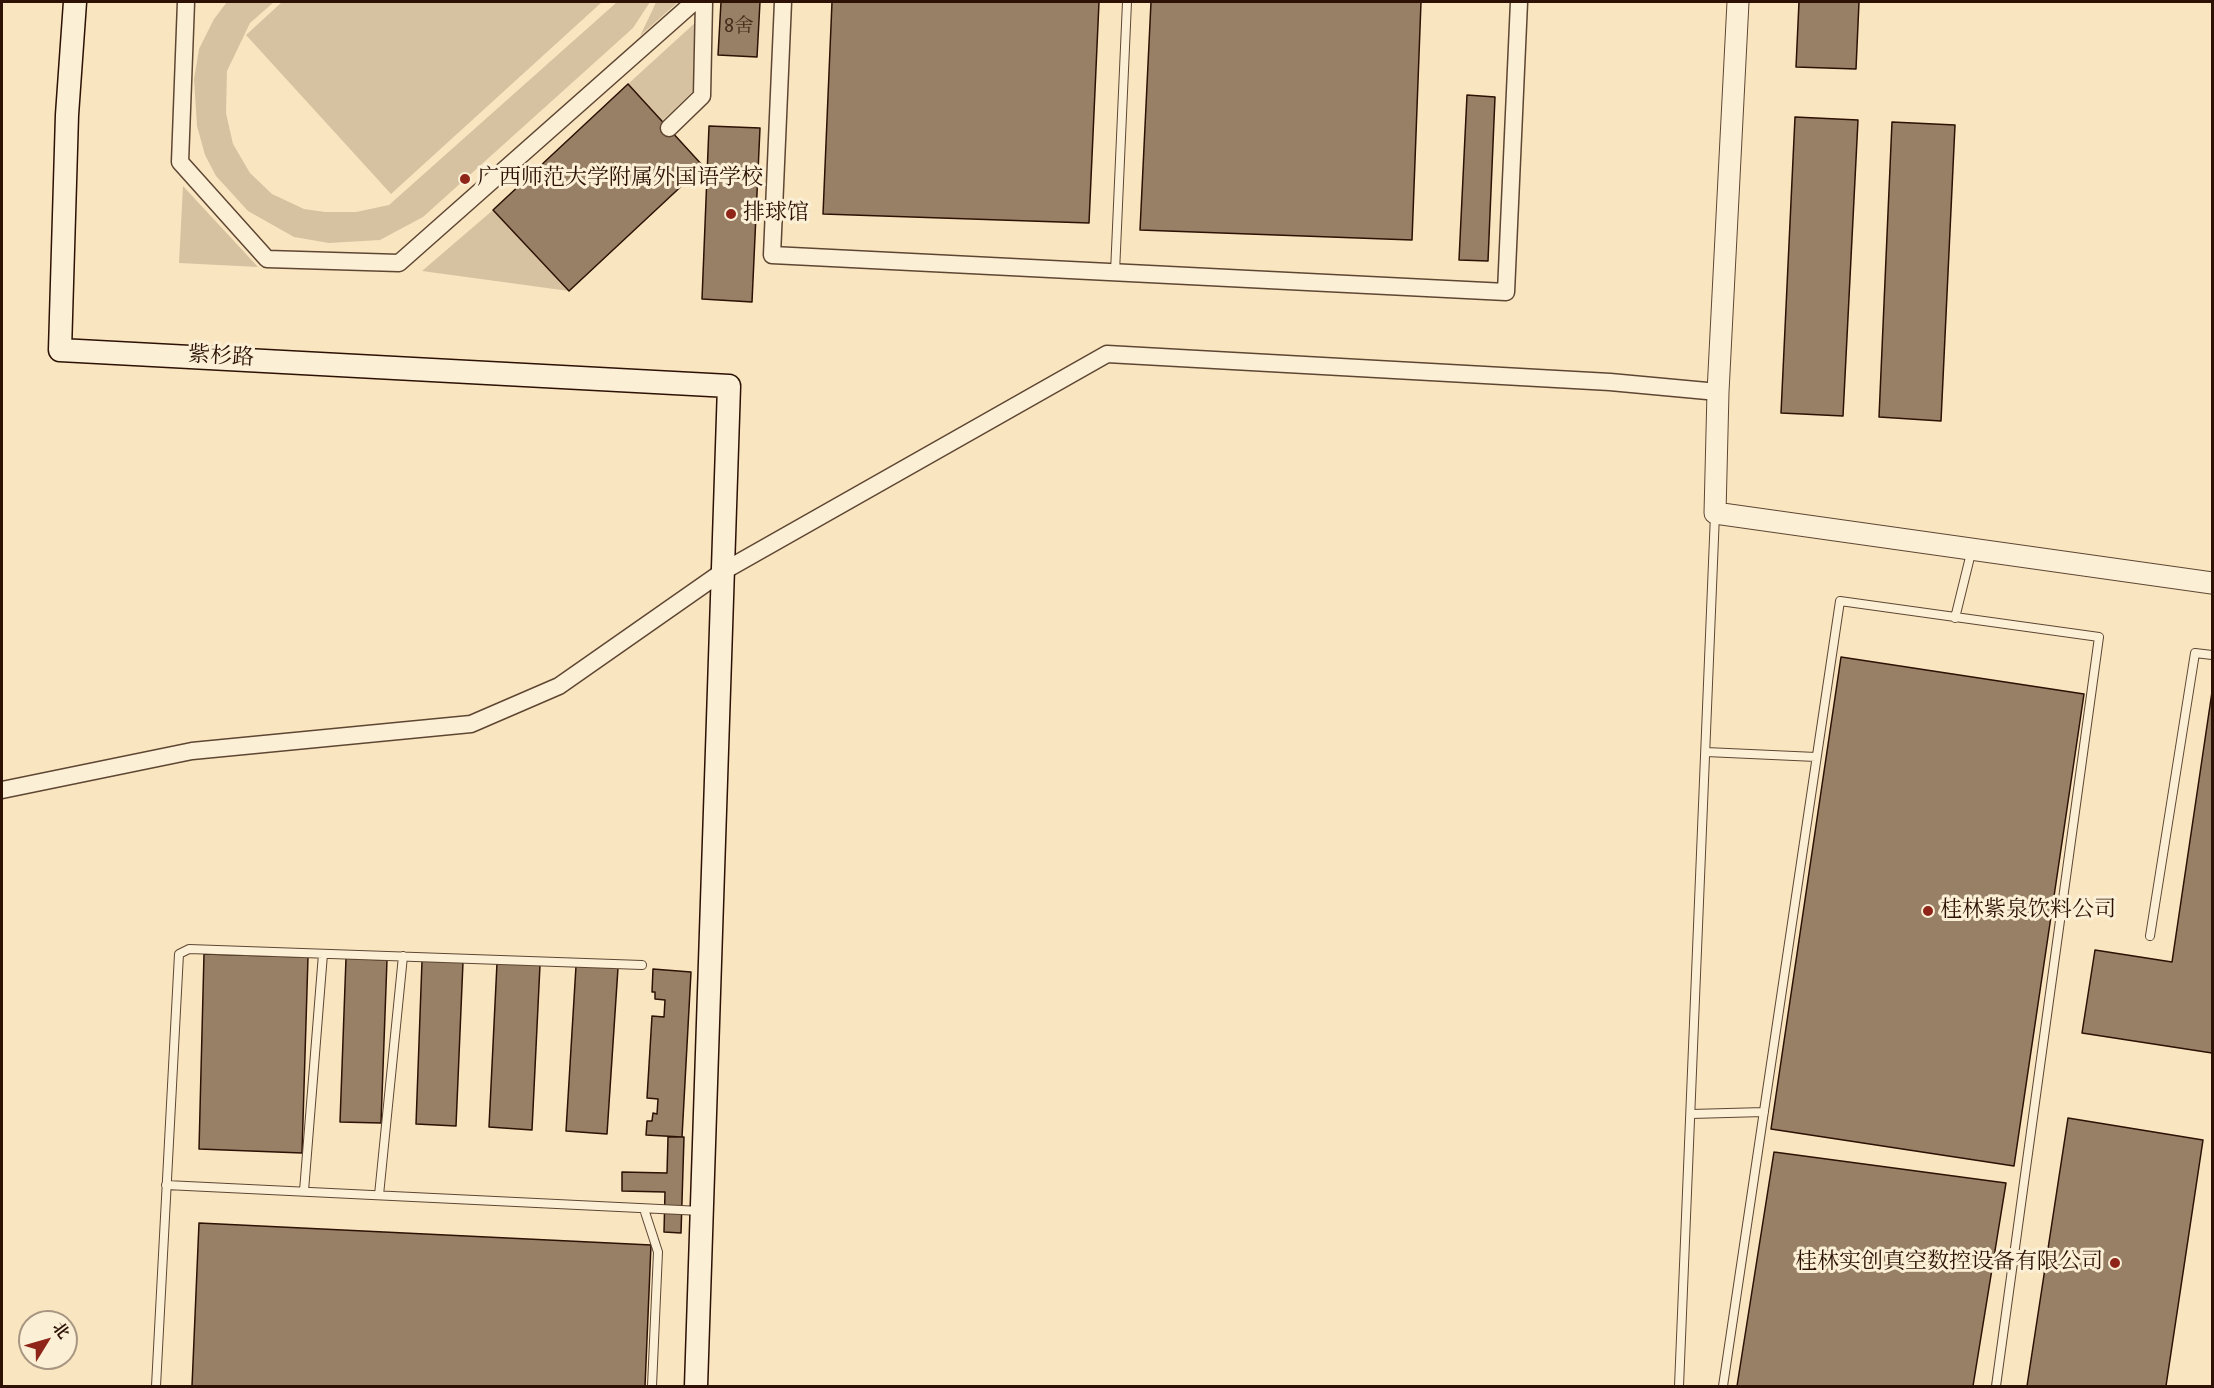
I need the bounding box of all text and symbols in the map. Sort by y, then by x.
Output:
house number: 8舍 [724,16,754,40]
place label: 广西师范大学附属外国语学校 [477,166,763,192]
marker: 广西师范大学附属外国语学校 [458,172,472,186]
place label: 排球馆 [743,201,809,227]
marker: 排球馆 [724,207,738,221]
street label: 紫杉路 [187,343,255,373]
place label: 桂林紫泉饮料公司 [1940,898,2116,924]
marker: 桂林紫泉饮料公司 [1921,904,1935,918]
place label: 桂林实创真空数控设备有限公司 [1795,1250,2103,1276]
marker: 桂林实创真空数控设备有限公司 [2108,1256,2122,1270]
north arrow [18,1310,78,1370]
text: 北 [48,1318,74,1343]

